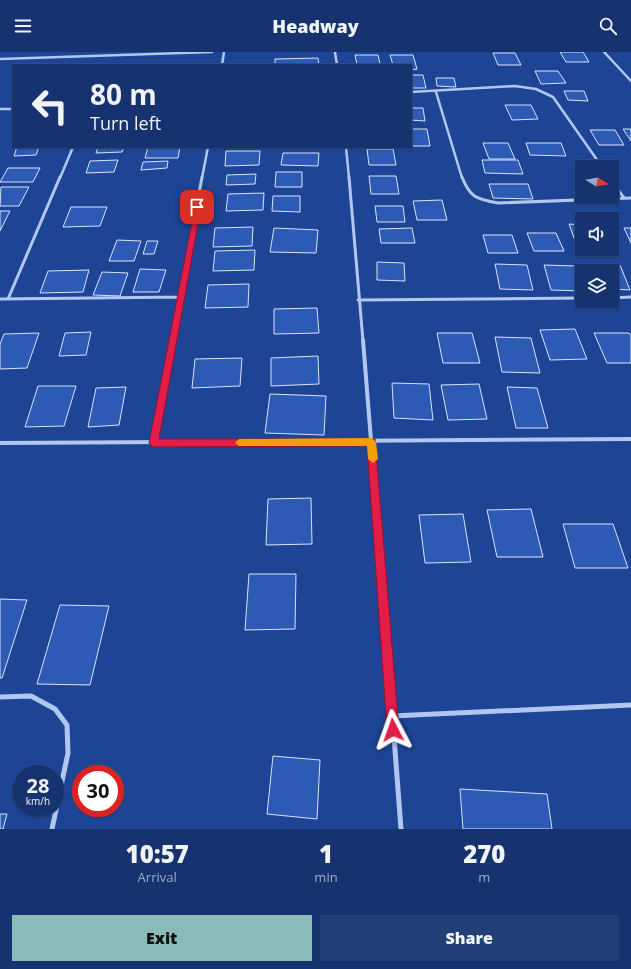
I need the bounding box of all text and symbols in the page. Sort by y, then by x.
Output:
text: Headway [272,14,359,38]
icon: menu [12,15,34,37]
icon: search [597,15,619,37]
text: 80 m [90,75,157,113]
icon: left [24,80,76,132]
text: Turn left [90,111,161,135]
north arrow [575,160,619,204]
map controls [575,160,619,308]
pin [180,190,214,224]
icon: arrive [186,196,208,218]
button: sound [575,212,619,256]
button: layers [575,264,619,308]
position arrow [372,709,414,751]
speed limit sign: 30 [72,765,124,817]
text: 28 [27,772,49,799]
text: km/h [26,794,50,808]
text: 10:57 [126,837,189,870]
text: 1 [319,837,333,870]
text: 270 [463,837,505,870]
text: Arrival [138,868,177,886]
text: min [314,868,338,886]
text: m [478,868,490,886]
button: Exit [12,915,312,961]
button: Share [320,915,619,961]

